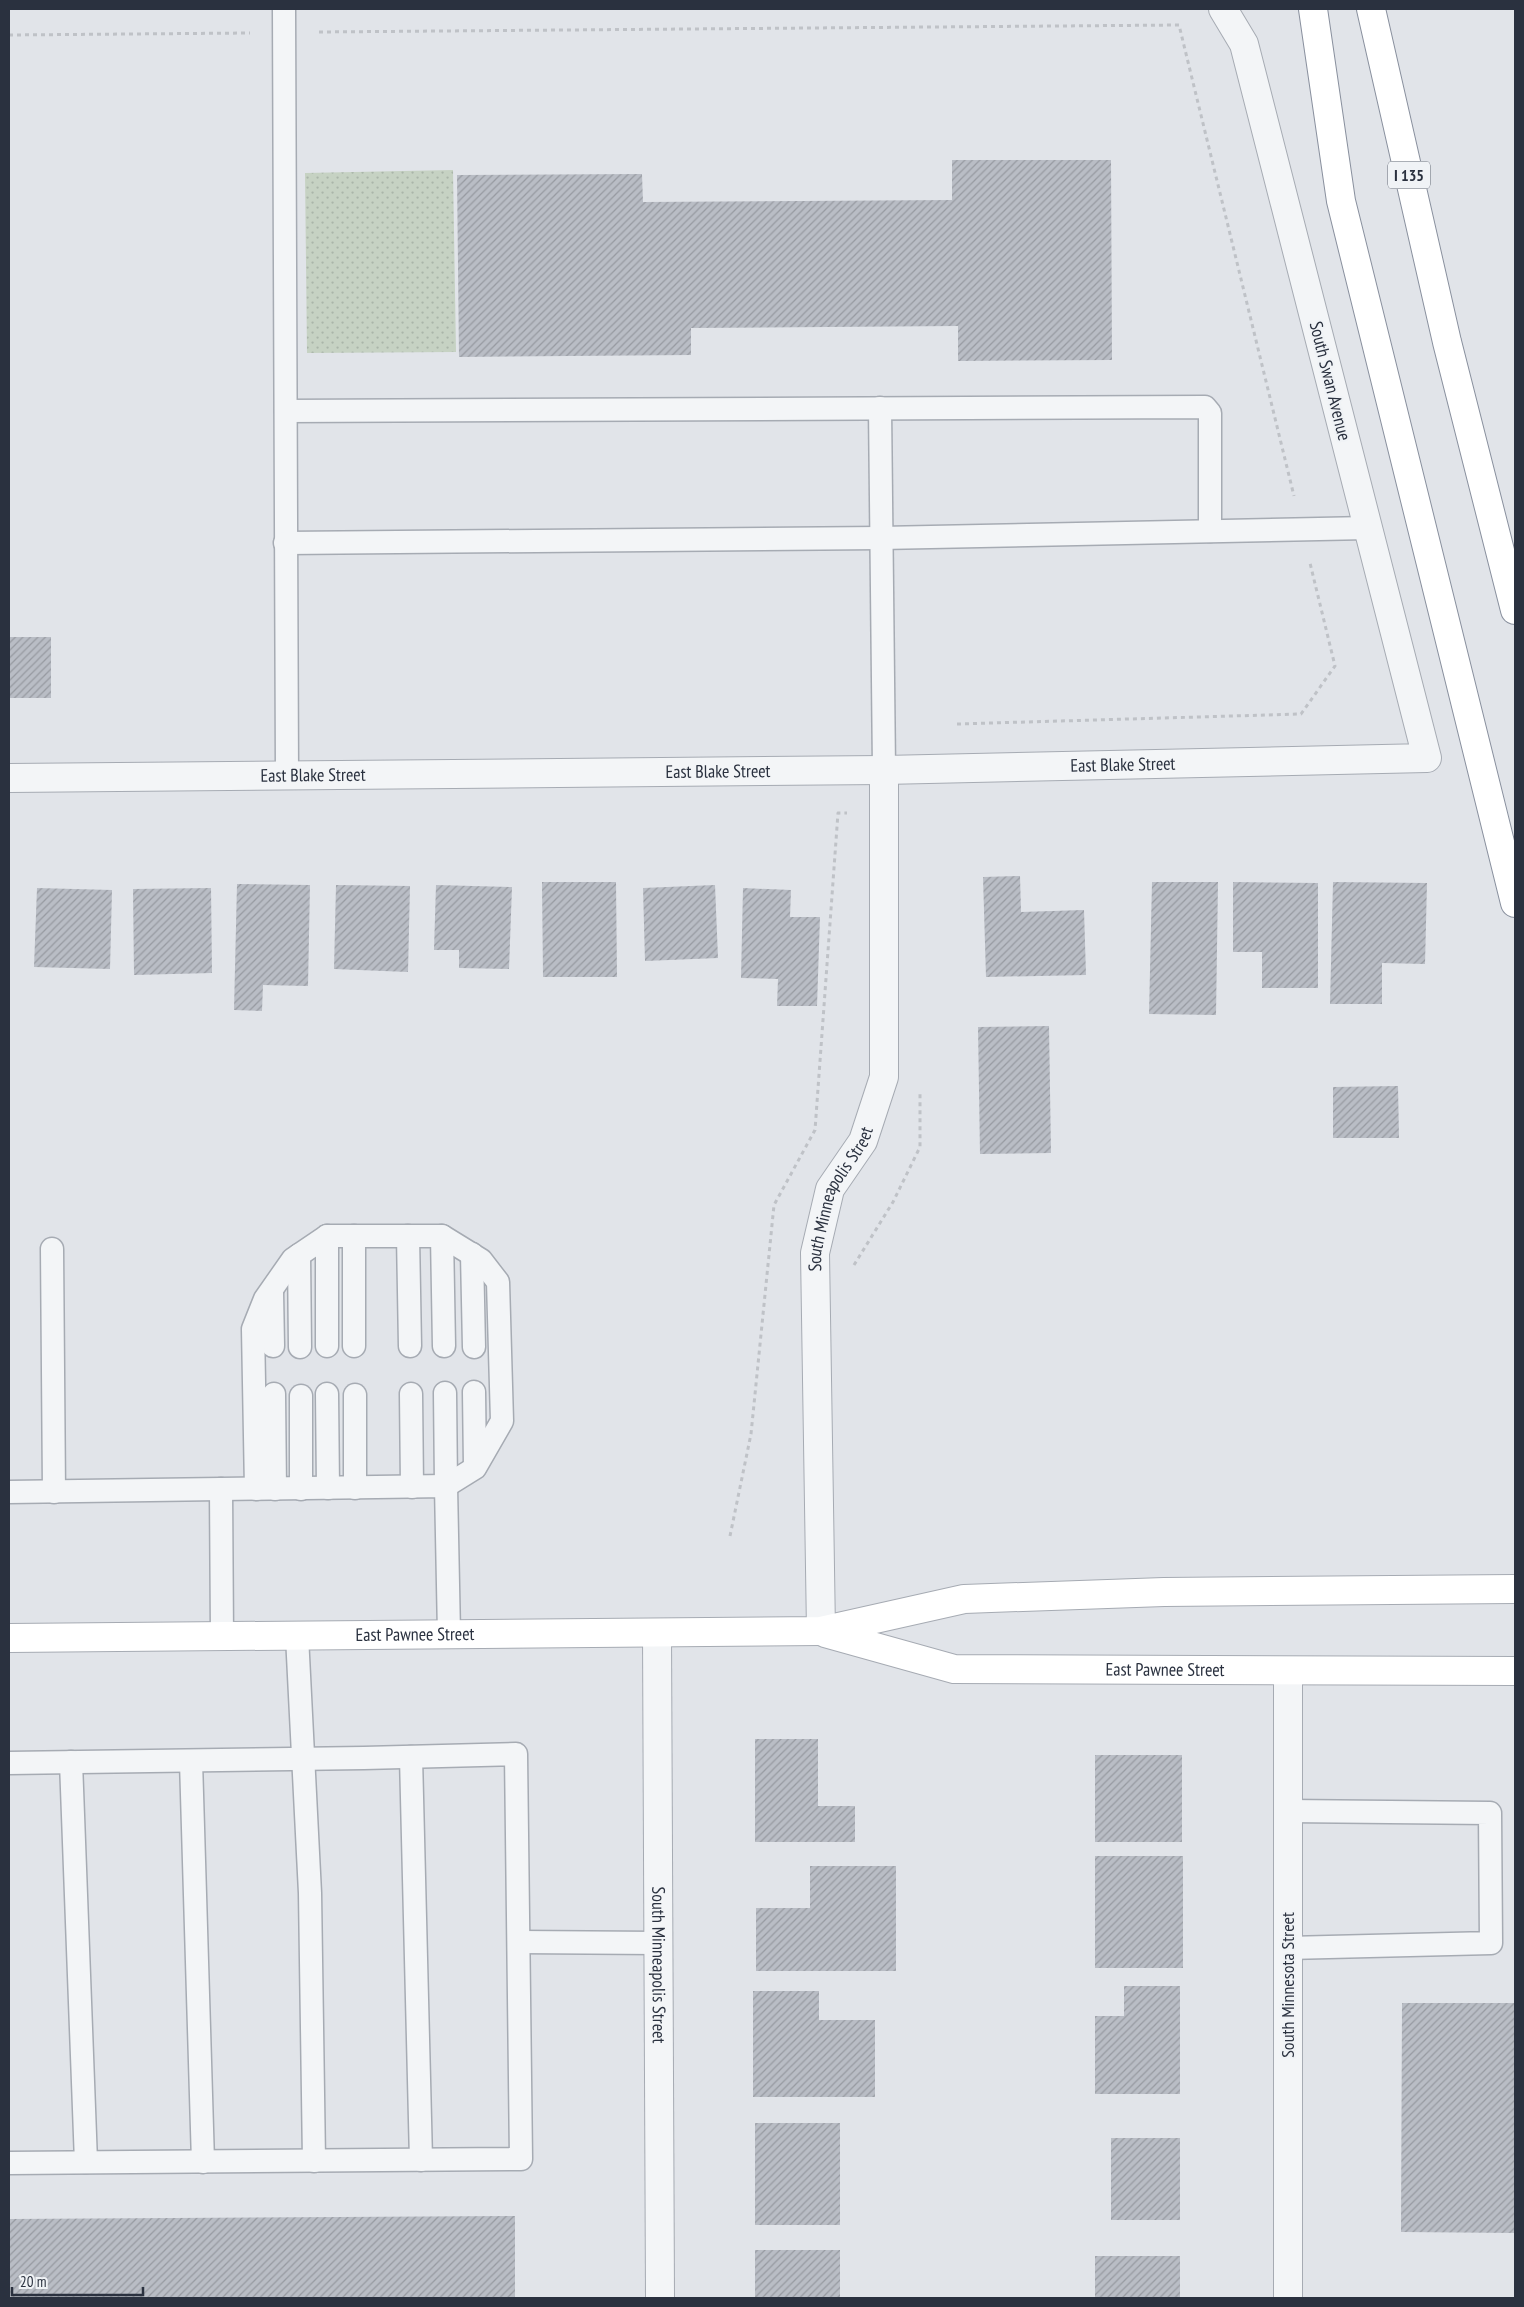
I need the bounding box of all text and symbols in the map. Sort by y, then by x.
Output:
road number: I 135 [1388,162,1430,188]
street label: South Swan Avenue [1305,319,1356,443]
street label: East Blake Street [1070,752,1176,777]
street label: East Blake Street [665,759,771,783]
street label: East Blake Street [260,763,366,787]
street label: South Minneapolis Street [803,1124,878,1272]
street label: East Pawnee Street [355,1622,475,1646]
street label: East Pawnee Street [1106,1658,1225,1681]
street label: South Minneapolis Street [647,1887,671,2043]
street label: South Minnesota Street [1276,1912,1299,2058]
scale bar [12,2264,144,2296]
text: 20 m [20,2272,46,2291]

